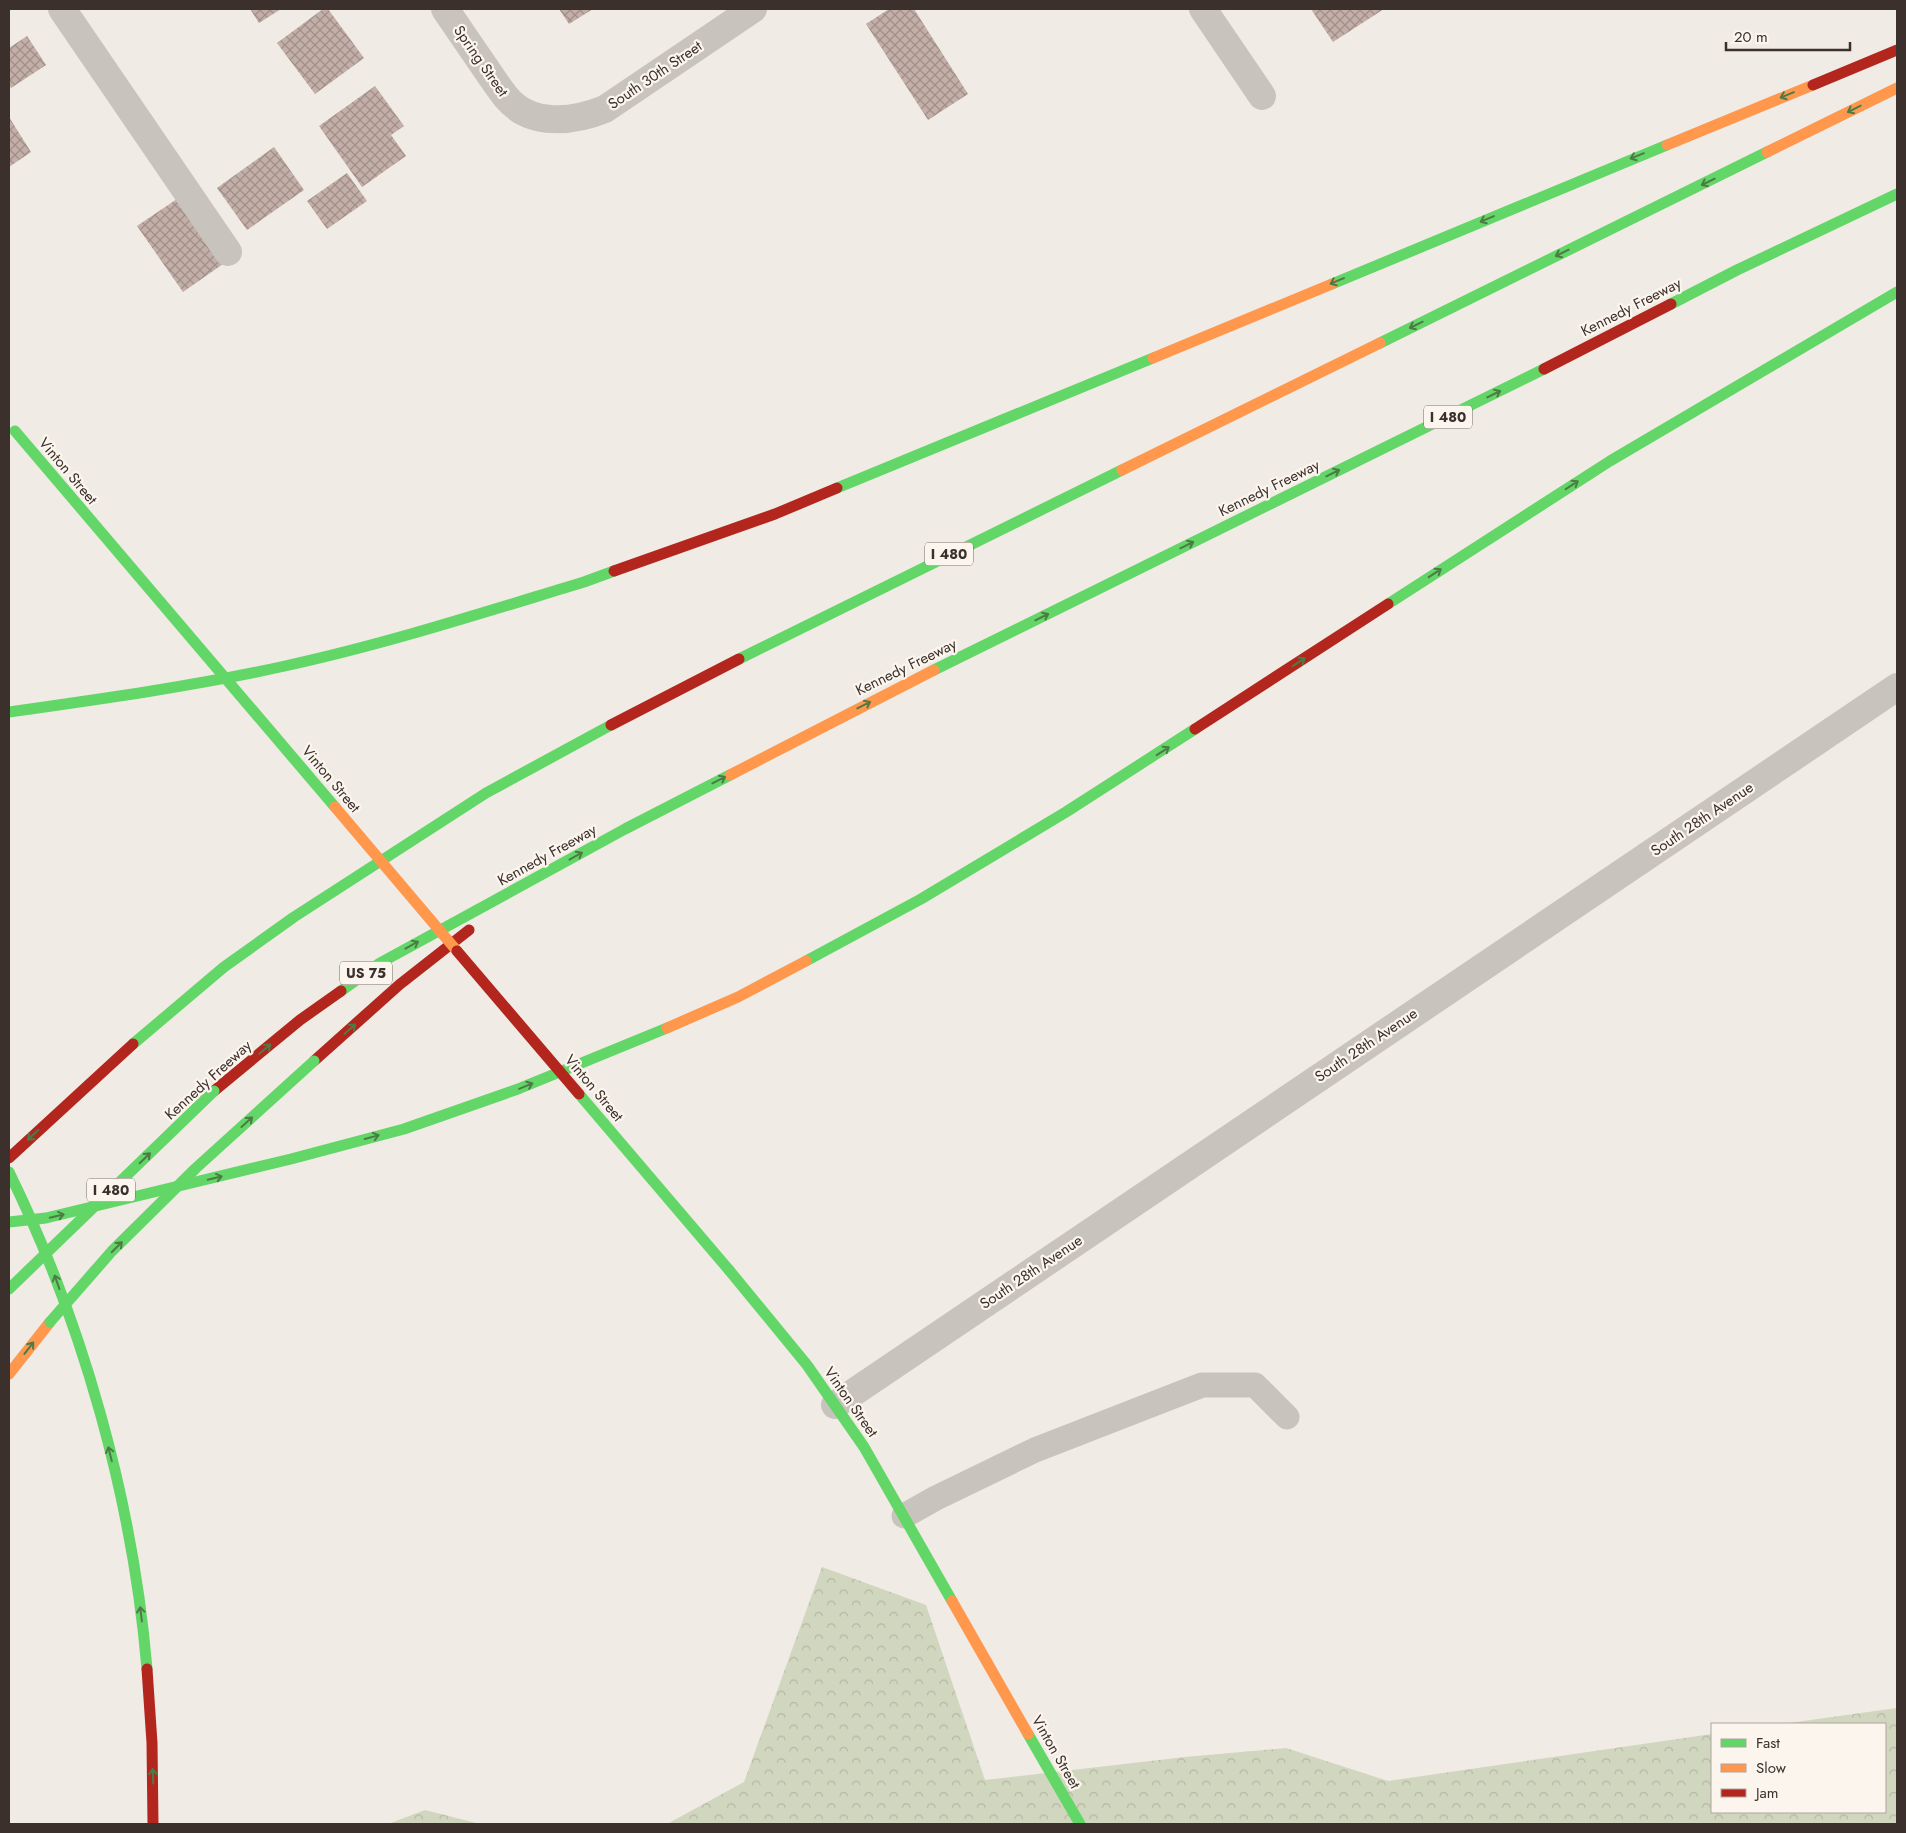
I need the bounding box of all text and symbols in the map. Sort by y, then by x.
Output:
scale bar [1726,20,1850,52]
street label: Spring Street [448,21,514,101]
text: 20 m [1734,26,1768,48]
street label: South 30th Street [604,35,707,115]
one-way arrow [1780,91,1795,100]
one-way arrow [1846,104,1861,114]
one-way arrow [1630,152,1645,162]
one-way arrow [1701,178,1716,187]
one-way arrow [1480,214,1495,224]
one-way arrow [1555,249,1570,258]
street label: Kennedy Freeway [1577,272,1685,342]
one-way arrow [1330,277,1345,286]
one-way arrow [1409,321,1424,330]
one-way arrow [1487,389,1502,399]
road number: I 480 [1424,406,1472,428]
street label: Vinton Street [33,433,103,510]
street label: Kennedy Freeway [1215,454,1324,522]
one-way arrow [1325,468,1340,477]
one-way arrow [1564,480,1578,490]
one-way arrow [1180,540,1195,550]
road number: I 480 [925,542,973,566]
one-way arrow [1428,568,1442,578]
one-way arrow [1034,612,1049,621]
street label: Kennedy Freeway [852,633,961,701]
one-way arrow [1292,657,1306,667]
one-way arrow [856,700,871,710]
street label: Vinton Street [296,741,366,818]
one-way arrow [1156,746,1170,756]
one-way arrow [712,775,727,785]
street label: South 28th Avenue [1646,776,1758,862]
street label: Kennedy Freeway [493,818,601,891]
one-way arrow [568,851,583,861]
one-way arrow [404,940,419,950]
road number: US 75 [340,961,392,984]
street label: South 28th Avenue [1310,1002,1422,1088]
one-way arrow [344,1023,357,1035]
street label: Kennedy Freeway [160,1035,257,1125]
one-way arrow [258,1043,271,1054]
street label: Vinton Street [559,1050,629,1127]
one-way arrow [518,1081,534,1090]
one-way arrow [240,1116,253,1128]
one-way arrow [27,1129,39,1142]
one-way arrow [364,1132,380,1142]
one-way arrow [138,1152,151,1164]
one-way arrow [207,1173,223,1182]
road number: I 480 [87,1178,135,1202]
one-way arrow [49,1211,65,1220]
street label: South 28th Avenue [975,1229,1087,1315]
one-way arrow [111,1240,123,1253]
one-way arrow [52,1275,61,1291]
one-way arrow [24,1342,35,1355]
street label: Vinton Street [819,1362,884,1442]
one-way arrow [105,1447,114,1463]
one-way arrow [135,1606,145,1622]
street label: Vinton Street [1026,1711,1086,1793]
legend [1711,1723,1886,1813]
text: Fast [1756,1732,1780,1754]
text: Slow [1756,1757,1787,1779]
one-way arrow [148,1768,158,1784]
text: Jam [1754,1782,1779,1804]

